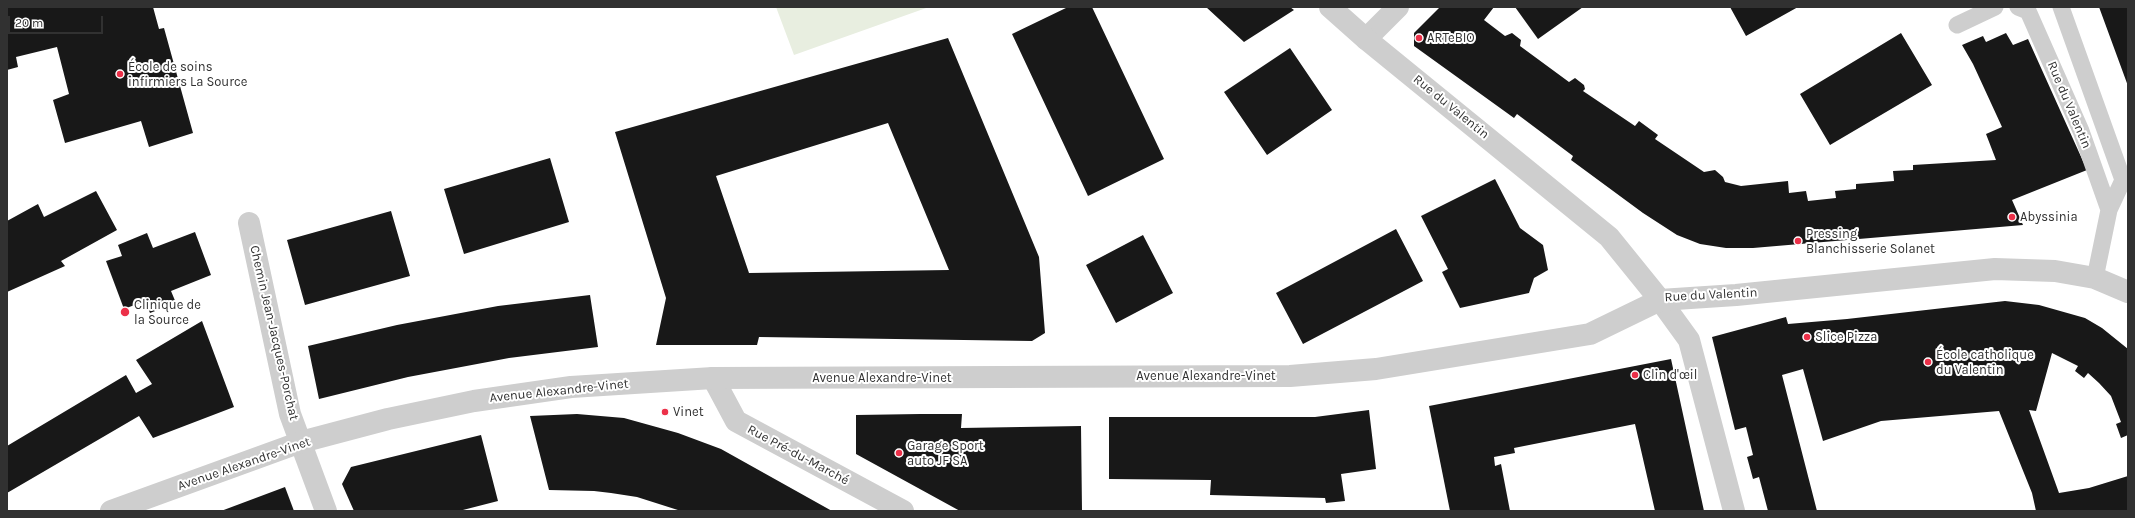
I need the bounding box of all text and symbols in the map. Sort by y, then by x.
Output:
scale bar [10,8,105,34]
text: 20 m [15,16,43,30]
place label: ARTeBIO [1427,30,1475,46]
marker: ARTeBIO [1414,33,1424,43]
place label: École de soins infirmiers La Source [128,59,247,90]
street label: Rue du Valentin [2044,59,2094,151]
marker: École de soins infirmiers La Source [115,69,125,79]
street label: Rue du Valentin [1410,72,1492,142]
place label: Abyssinia [2020,209,2078,225]
marker: Abyssinia [2007,212,2017,222]
place label: Pressing Blanchisserie Solanet [1806,226,1935,257]
marker: Pressing Blanchisserie Solanet [1793,236,1803,246]
street label: Chemin Jean-Jacques-Porchat [246,244,302,422]
street label: Rue du Valentin [1664,285,1758,305]
place label: Clinique de la Source [134,297,201,328]
marker: Clinique de la Source [119,306,131,318]
place label: Slice Pizza [1815,329,1877,345]
marker: Slice Pizza [1802,332,1812,342]
place label: École catholique du Valentin [1936,347,2034,378]
marker: École catholique du Valentin [1923,357,1933,367]
place label: Clin d'œil [1643,367,1697,383]
street label: Avenue Alexandre-Vinet [1136,368,1276,384]
street label: Avenue Alexandre-Vinet [812,370,952,386]
marker: Clin d'œil [1630,370,1640,380]
street label: Avenue Alexandre-Vinet [489,376,629,406]
place label: Vinet [673,404,704,420]
marker: Vinet [660,407,670,417]
street label: Rue Pré-du-Marché [745,422,851,488]
street label: Avenue Alexandre-Vinet [176,434,312,494]
place label: Garage Sport auto JF SA [907,438,984,469]
marker: Garage Sport auto JF SA [894,448,904,458]

